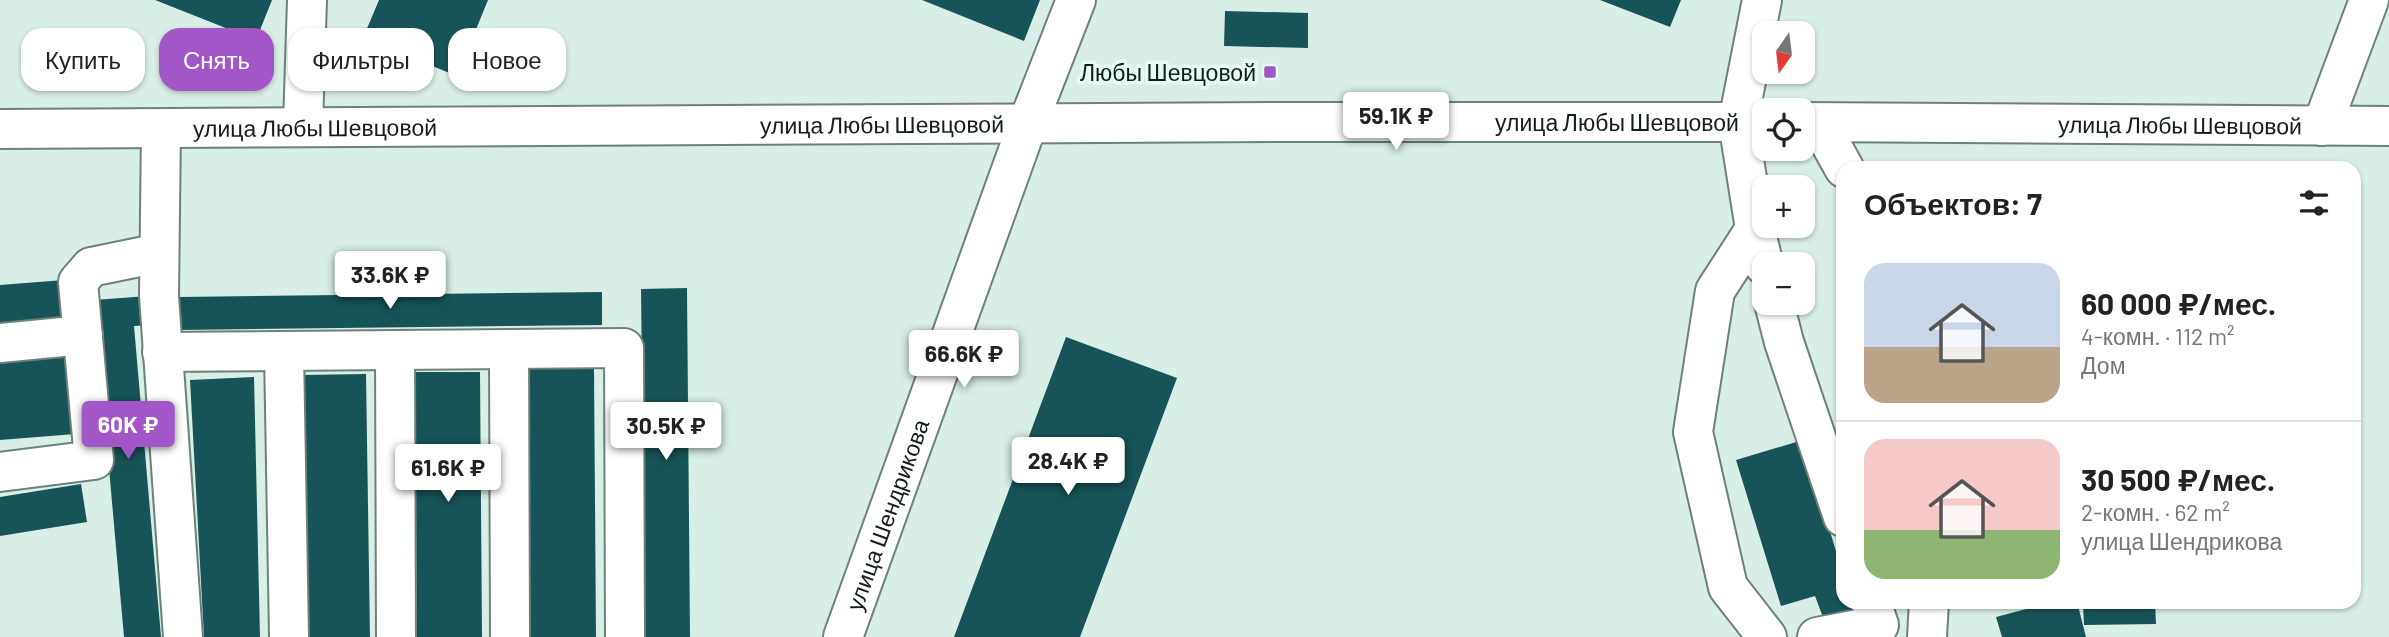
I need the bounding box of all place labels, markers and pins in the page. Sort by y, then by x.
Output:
place label: Любы Шевцовой [1080,58,1256,86]
marker: Любы Шевцовой [1262,64,1278,80]
pin: 59.1K ₽ [1331,92,1461,152]
pin: 33.6K ₽ [325,252,455,311]
pin: 66.6K ₽ [899,330,1029,390]
pin: 60K ₽ [79,402,177,461]
pin: 30.5K ₽ [601,402,731,462]
pin: 28.4K ₽ [1003,438,1133,497]
pin: 61.6K ₽ [383,444,513,504]

